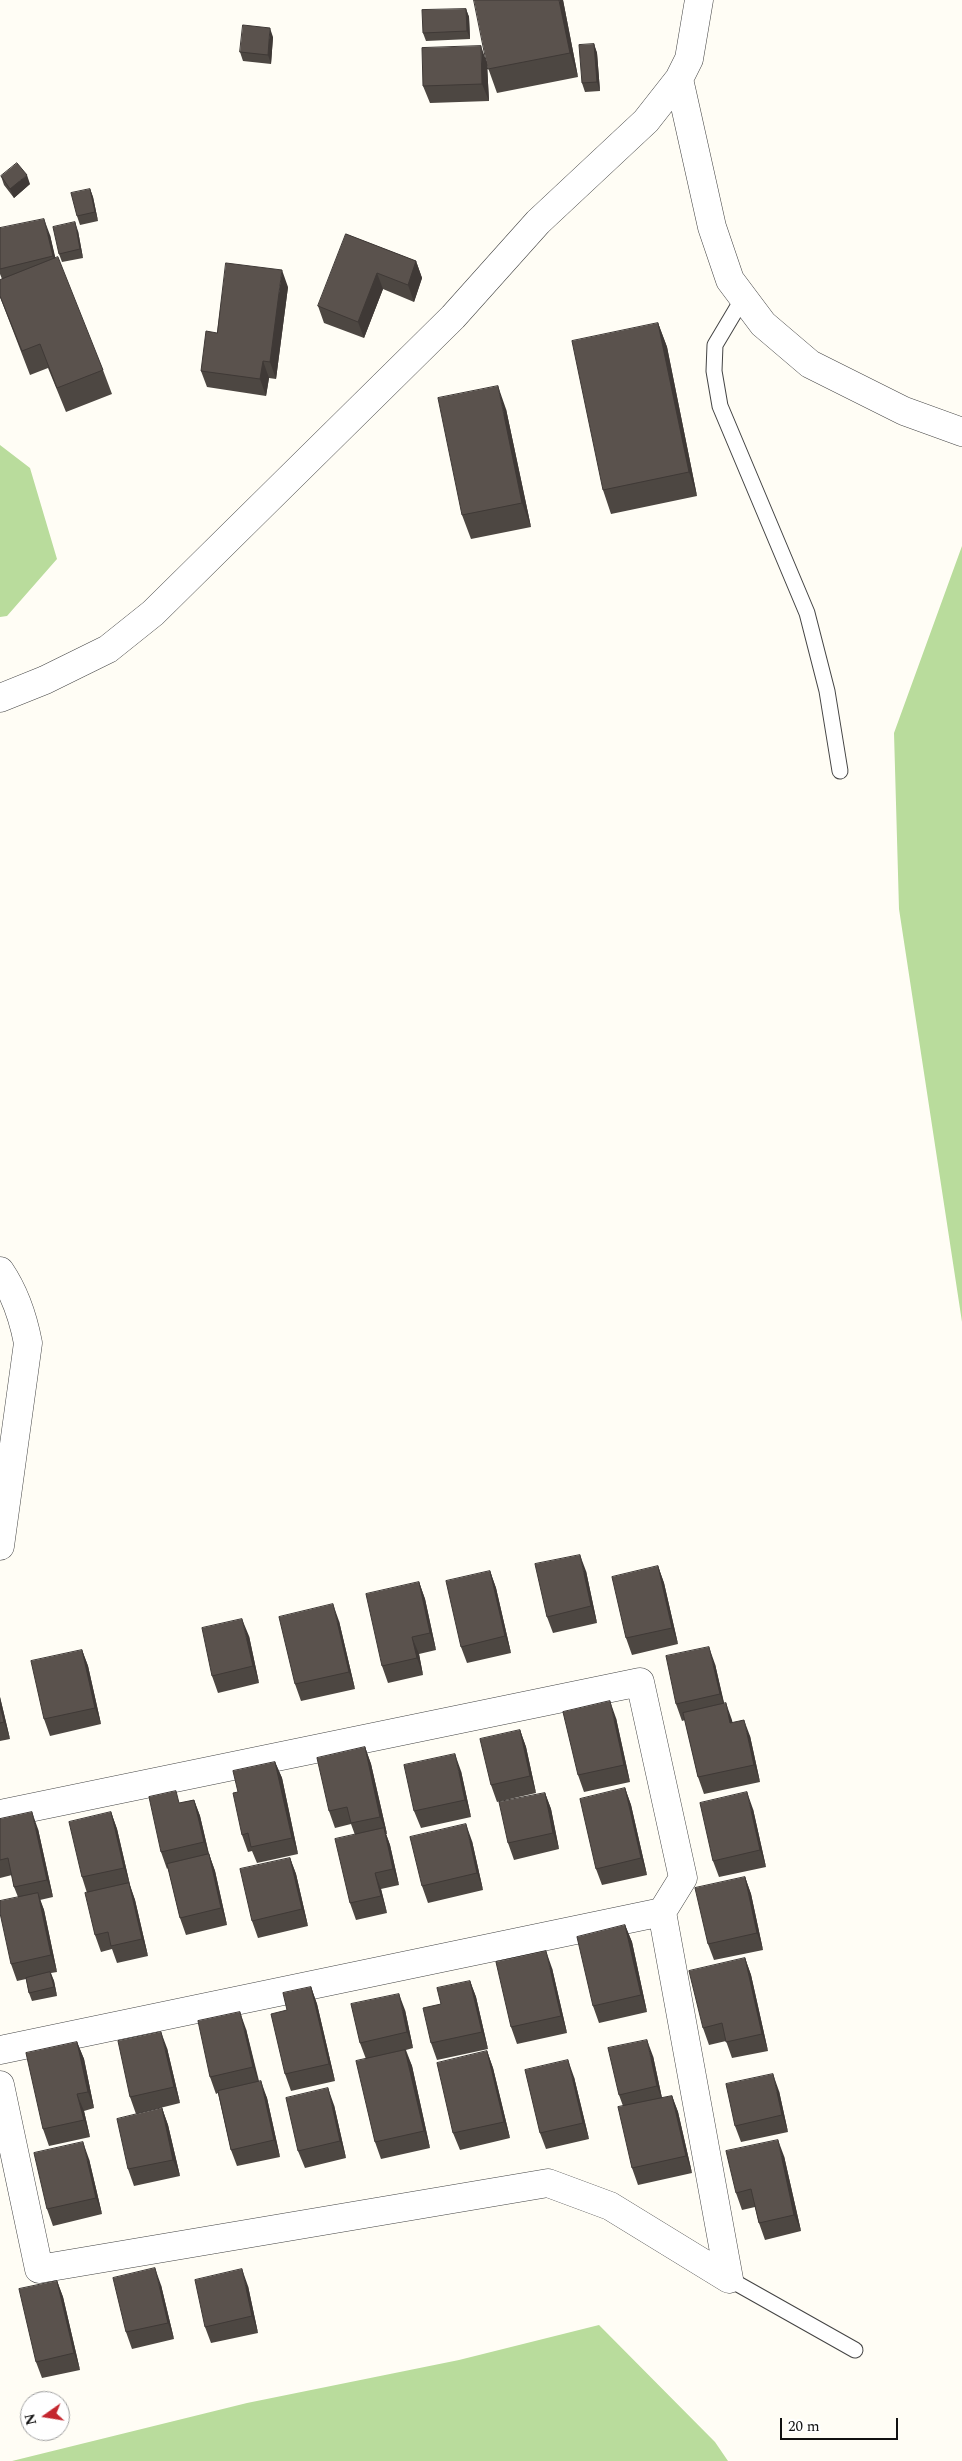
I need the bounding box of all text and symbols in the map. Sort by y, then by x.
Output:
north arrow [20,2391,70,2441]
scale bar [782,2408,900,2440]
text: N [19,2411,42,2427]
text: 20 m [788,2415,820,2438]

